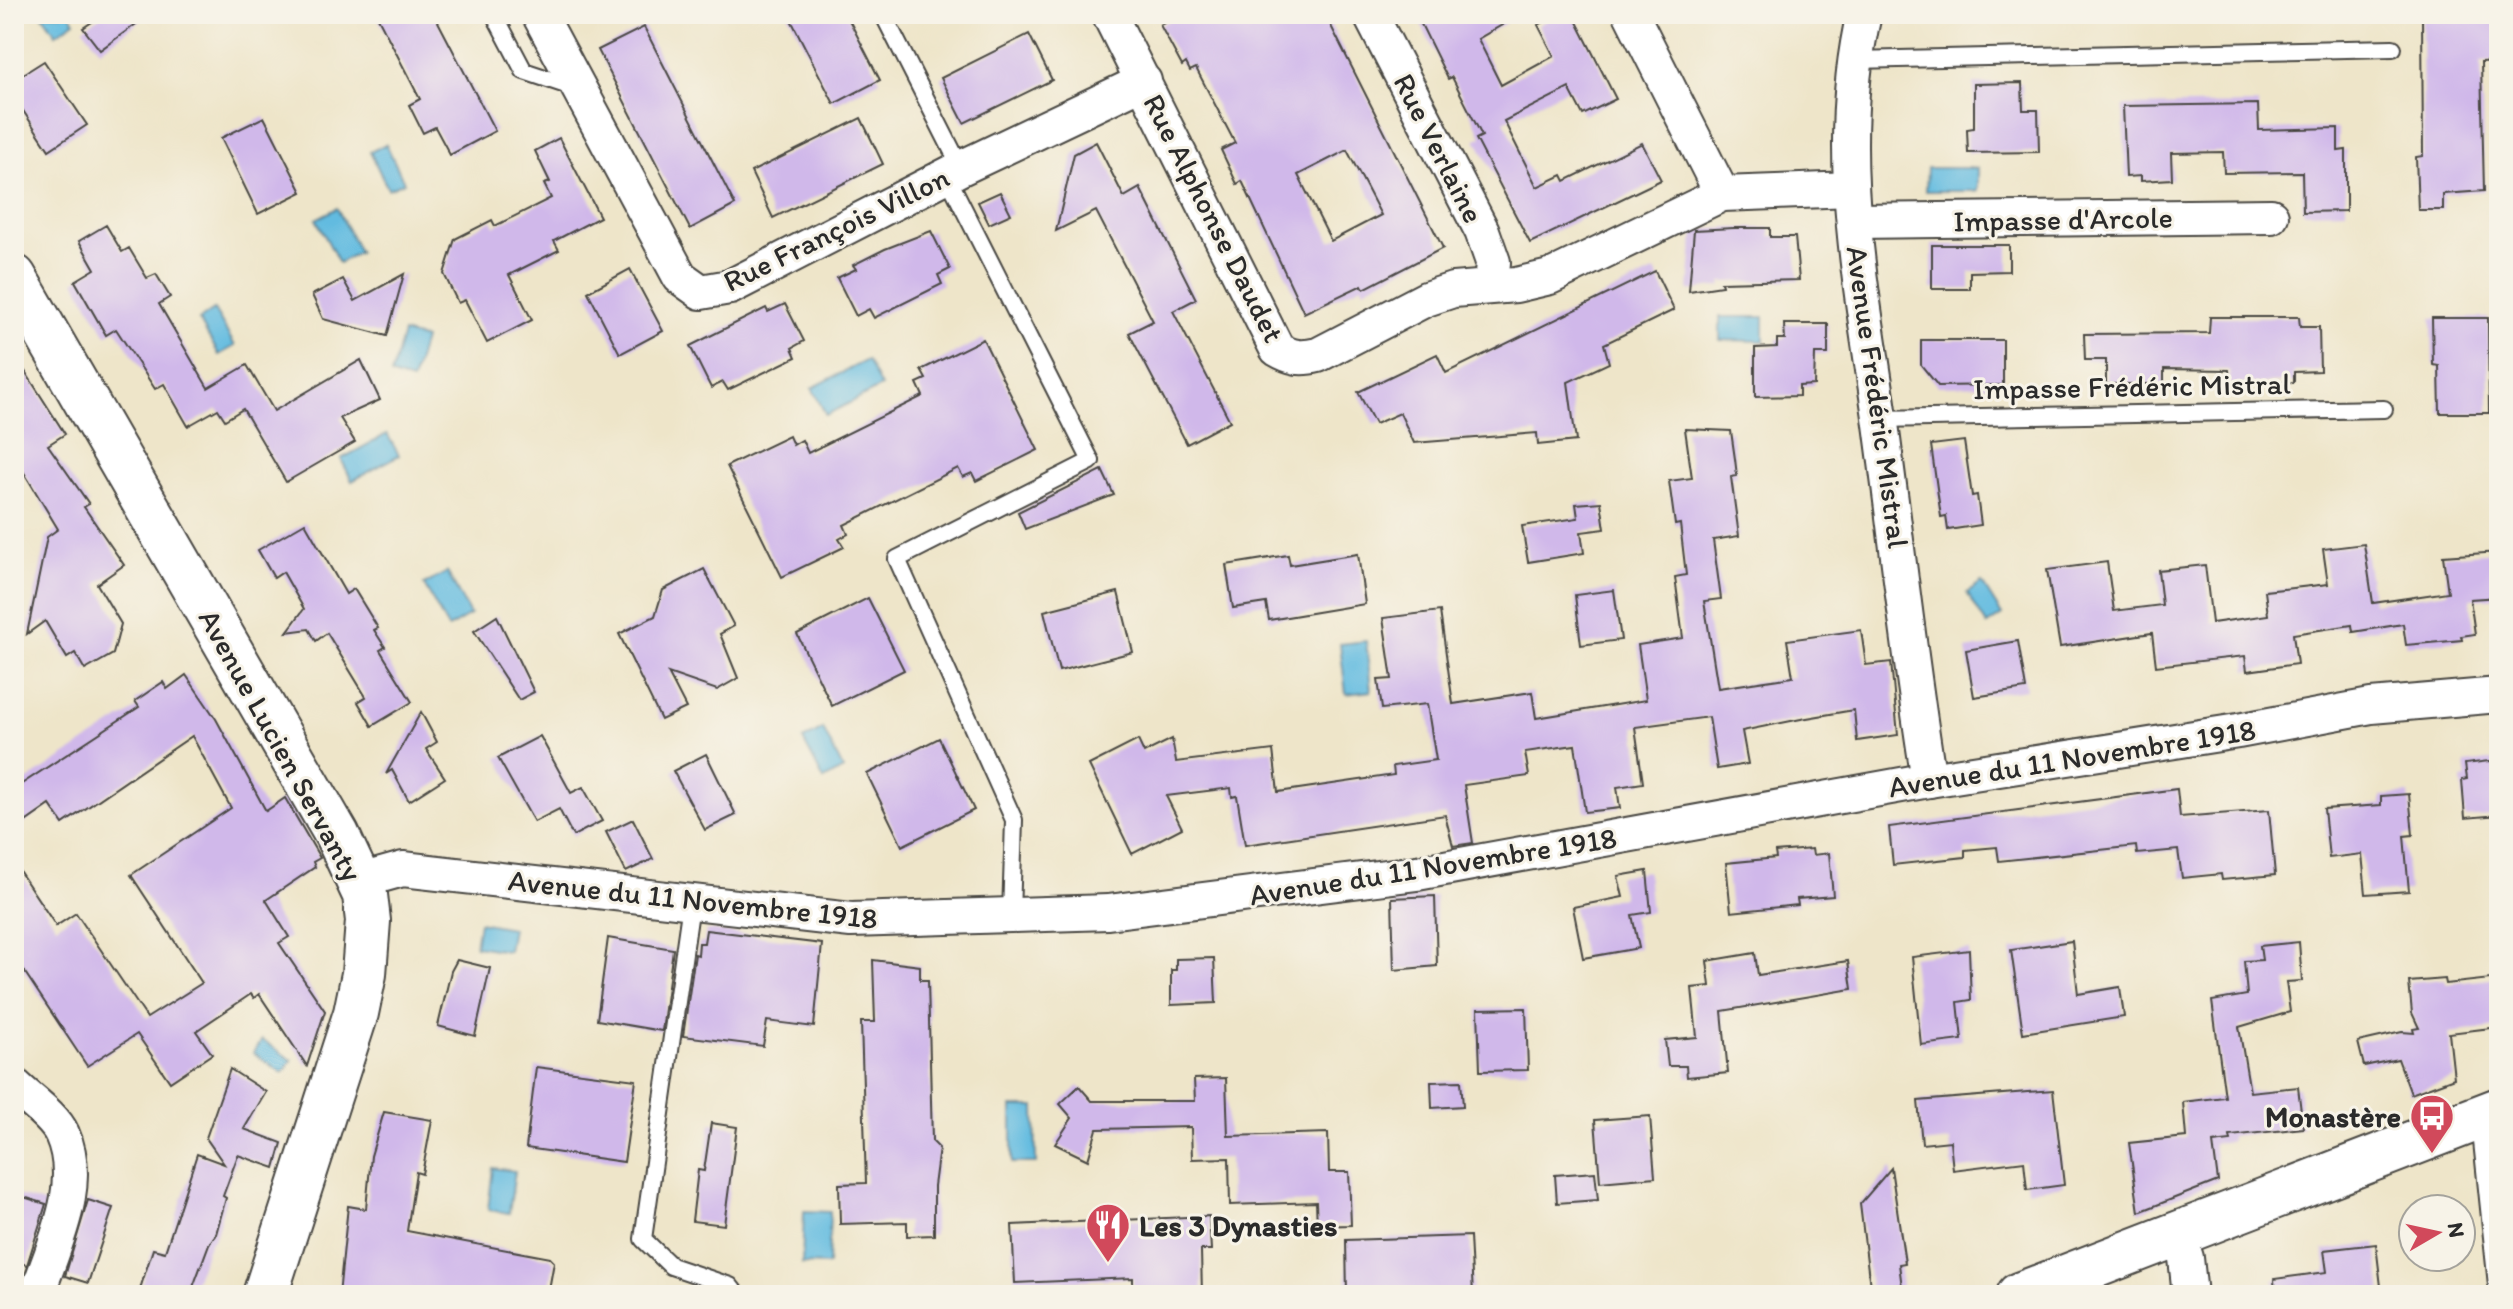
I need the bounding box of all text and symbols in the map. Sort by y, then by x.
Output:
street label: Rue Verlaine [1386,67,1492,229]
street label: Rue Alphonse Daudet [1135,88,1293,348]
street label: Rue François Villon [717,158,955,300]
street label: Impasse d'Arcole [1953,199,2173,239]
street label: Avenue Frédéric Mistral [1838,244,1918,551]
street label: Impasse Frédéric Mistral [1973,365,2292,407]
street label: Avenue Lucien Servanty [191,602,371,888]
street label: Avenue du 11 Novembre 1918 [1886,711,2258,805]
street label: Avenue du 11 Novembre 1918 [1247,819,1619,913]
street label: Avenue du 11 Novembre 1918 [506,861,880,937]
bus stop icon: Monastère [2408,1092,2456,1155]
place label: Monastère [2265,1098,2401,1135]
north arrow [2397,1193,2477,1273]
restaurant icon: Les 3 Dynasties [1084,1201,1132,1264]
place label: Les 3 Dynasties [1139,1207,1338,1244]
text: N [2442,1220,2471,1239]

